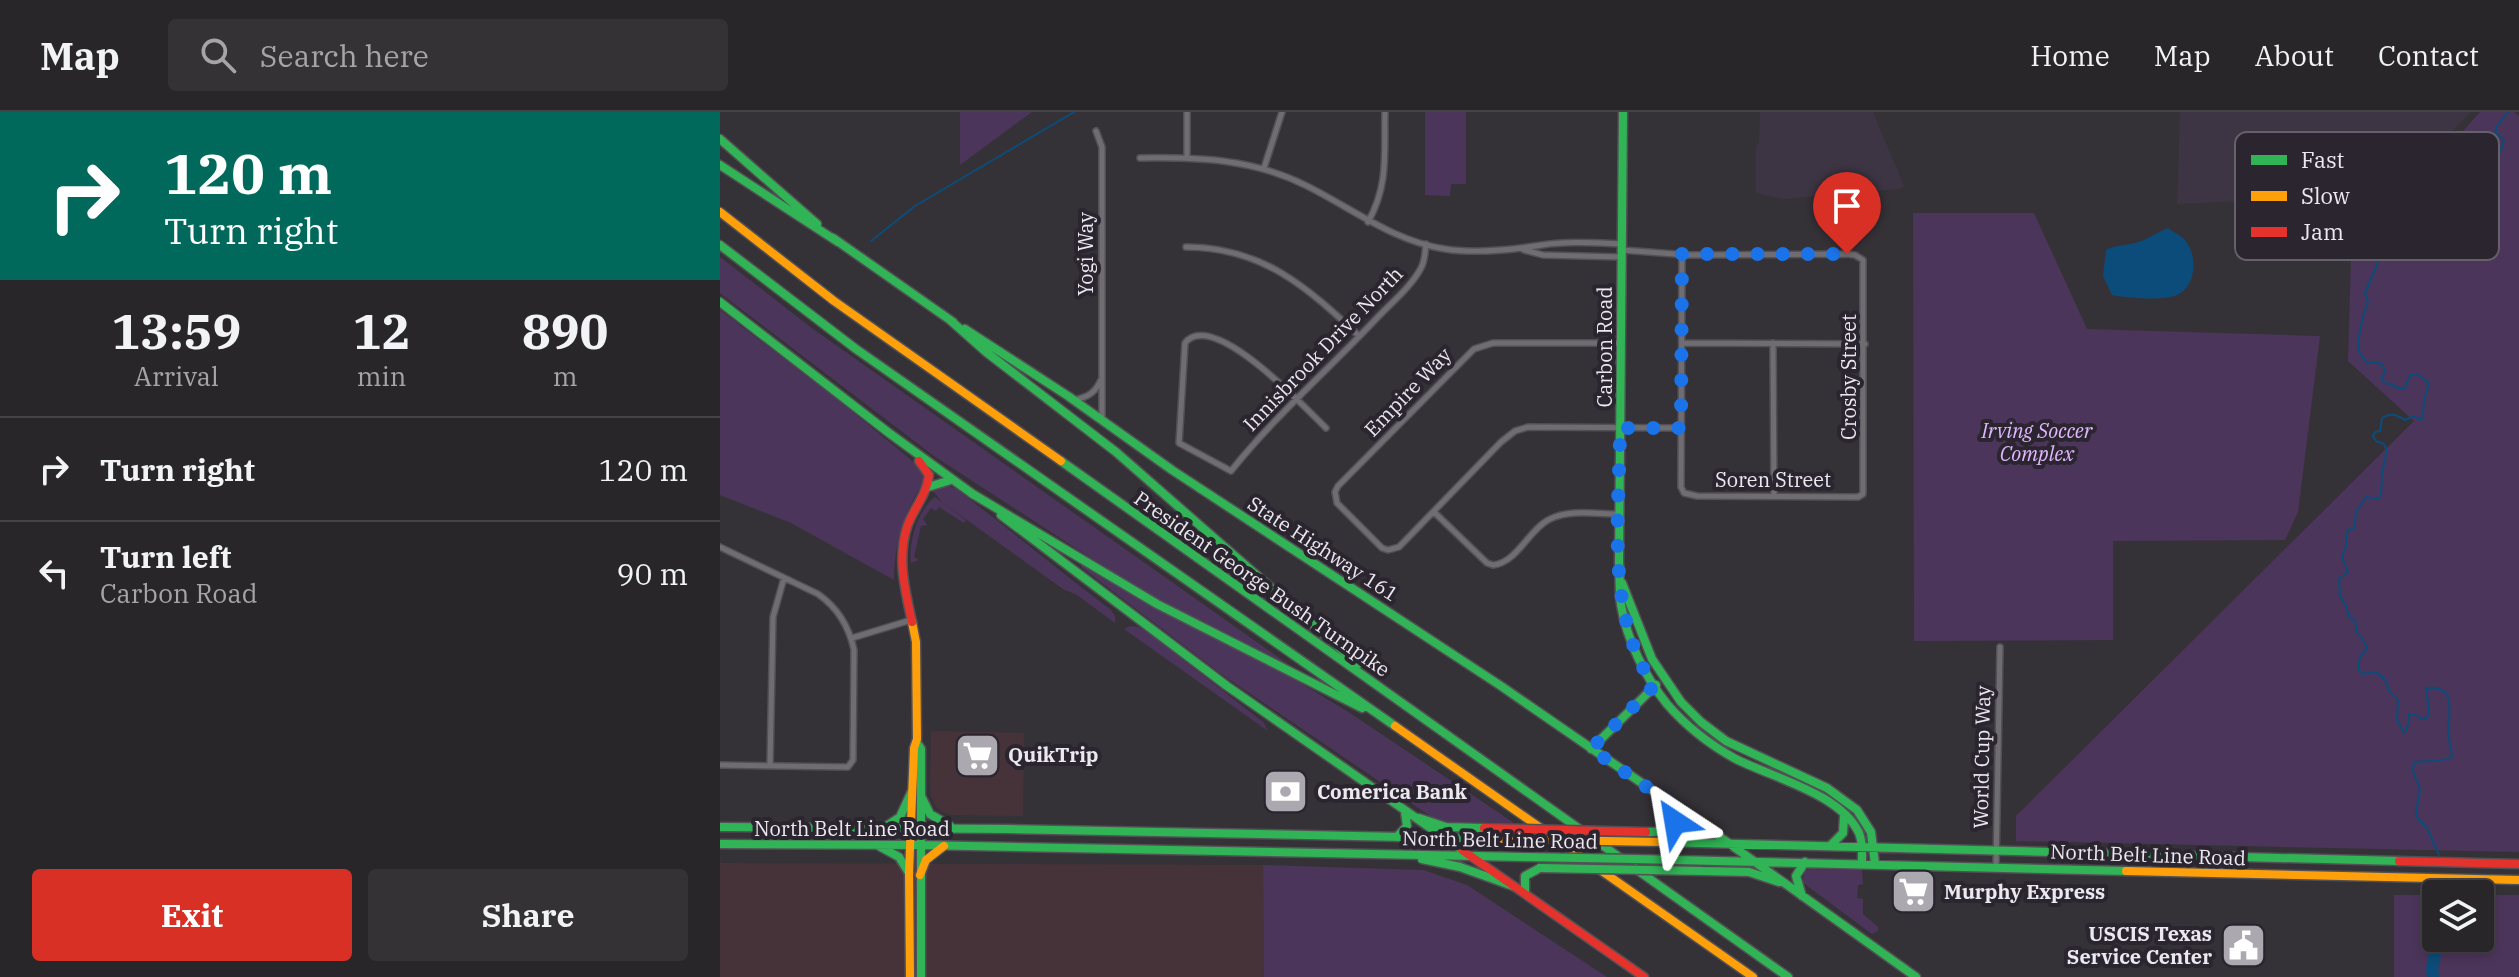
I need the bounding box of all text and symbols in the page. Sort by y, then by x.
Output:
search box [168,19,728,91]
text: Map [40,31,120,80]
icon: search [196,33,240,77]
text: Search here [260,36,429,75]
text: Home [2030,37,2110,74]
text: Map [2154,37,2211,74]
text: About [2255,37,2334,74]
text: Contact [2378,37,2479,74]
legend [2235,132,2499,260]
text: 120 m [164,137,332,209]
icon: right [32,144,136,248]
text: Fast [2301,145,2344,174]
pin [1813,172,1881,254]
text: Slow [2301,181,2350,210]
icon: arrive [1825,184,1869,228]
text: Turn right [164,207,338,254]
street label: Yogi Way [1072,212,1099,296]
text: Jam [2301,217,2344,246]
street label: Innisbrook Drive North [1237,261,1408,437]
street label: Carbon Road [1591,286,1618,408]
text: 13:59 [112,300,241,362]
text: 12 [353,300,410,362]
text: 890 [522,300,608,362]
street label: Crosby Street [1835,314,1862,440]
street label: Empire Way [1358,341,1457,442]
text: Arrival [134,359,219,393]
text: min [357,359,406,393]
text: m [553,359,578,393]
park label: Irving Soccer Complex [1981,417,2094,467]
icon: right [32,447,76,491]
text: Turn right [100,450,255,489]
text: 120 m [598,450,688,489]
street label: Soren Street [1715,466,1831,493]
street label: President George Bush Turnpike [1129,485,1396,683]
street label: State Highway 161 [1243,490,1404,607]
text: Turn left [100,537,232,576]
icon: left [32,551,76,595]
text: 90 m [616,554,688,593]
text: Carbon Road [100,576,257,610]
street label: World Cup Way [1967,685,1996,829]
supermarket icon: QuikTrip [953,731,1001,779]
place label: QuikTrip [1008,741,1099,768]
bank icon: Comerica Bank [1262,768,1310,816]
place label: Comerica Bank [1317,778,1467,805]
position arrow [1633,780,1717,864]
street label: North Belt Line Road [754,815,950,842]
street label: North Belt Line Road [1402,824,1598,855]
street label: North Belt Line Road [2050,838,2246,871]
supermarket icon: Murphy Express [1889,868,1937,916]
button: Exit [32,869,352,961]
button: Share [368,869,688,961]
place label: Murphy Express [1944,878,2105,905]
map controls [2422,880,2494,952]
button: layers [2422,880,2494,952]
place label: USCIS Texas Service Center [2067,920,2212,970]
public building icon: USCIS Texas Service Center [2219,922,2267,970]

